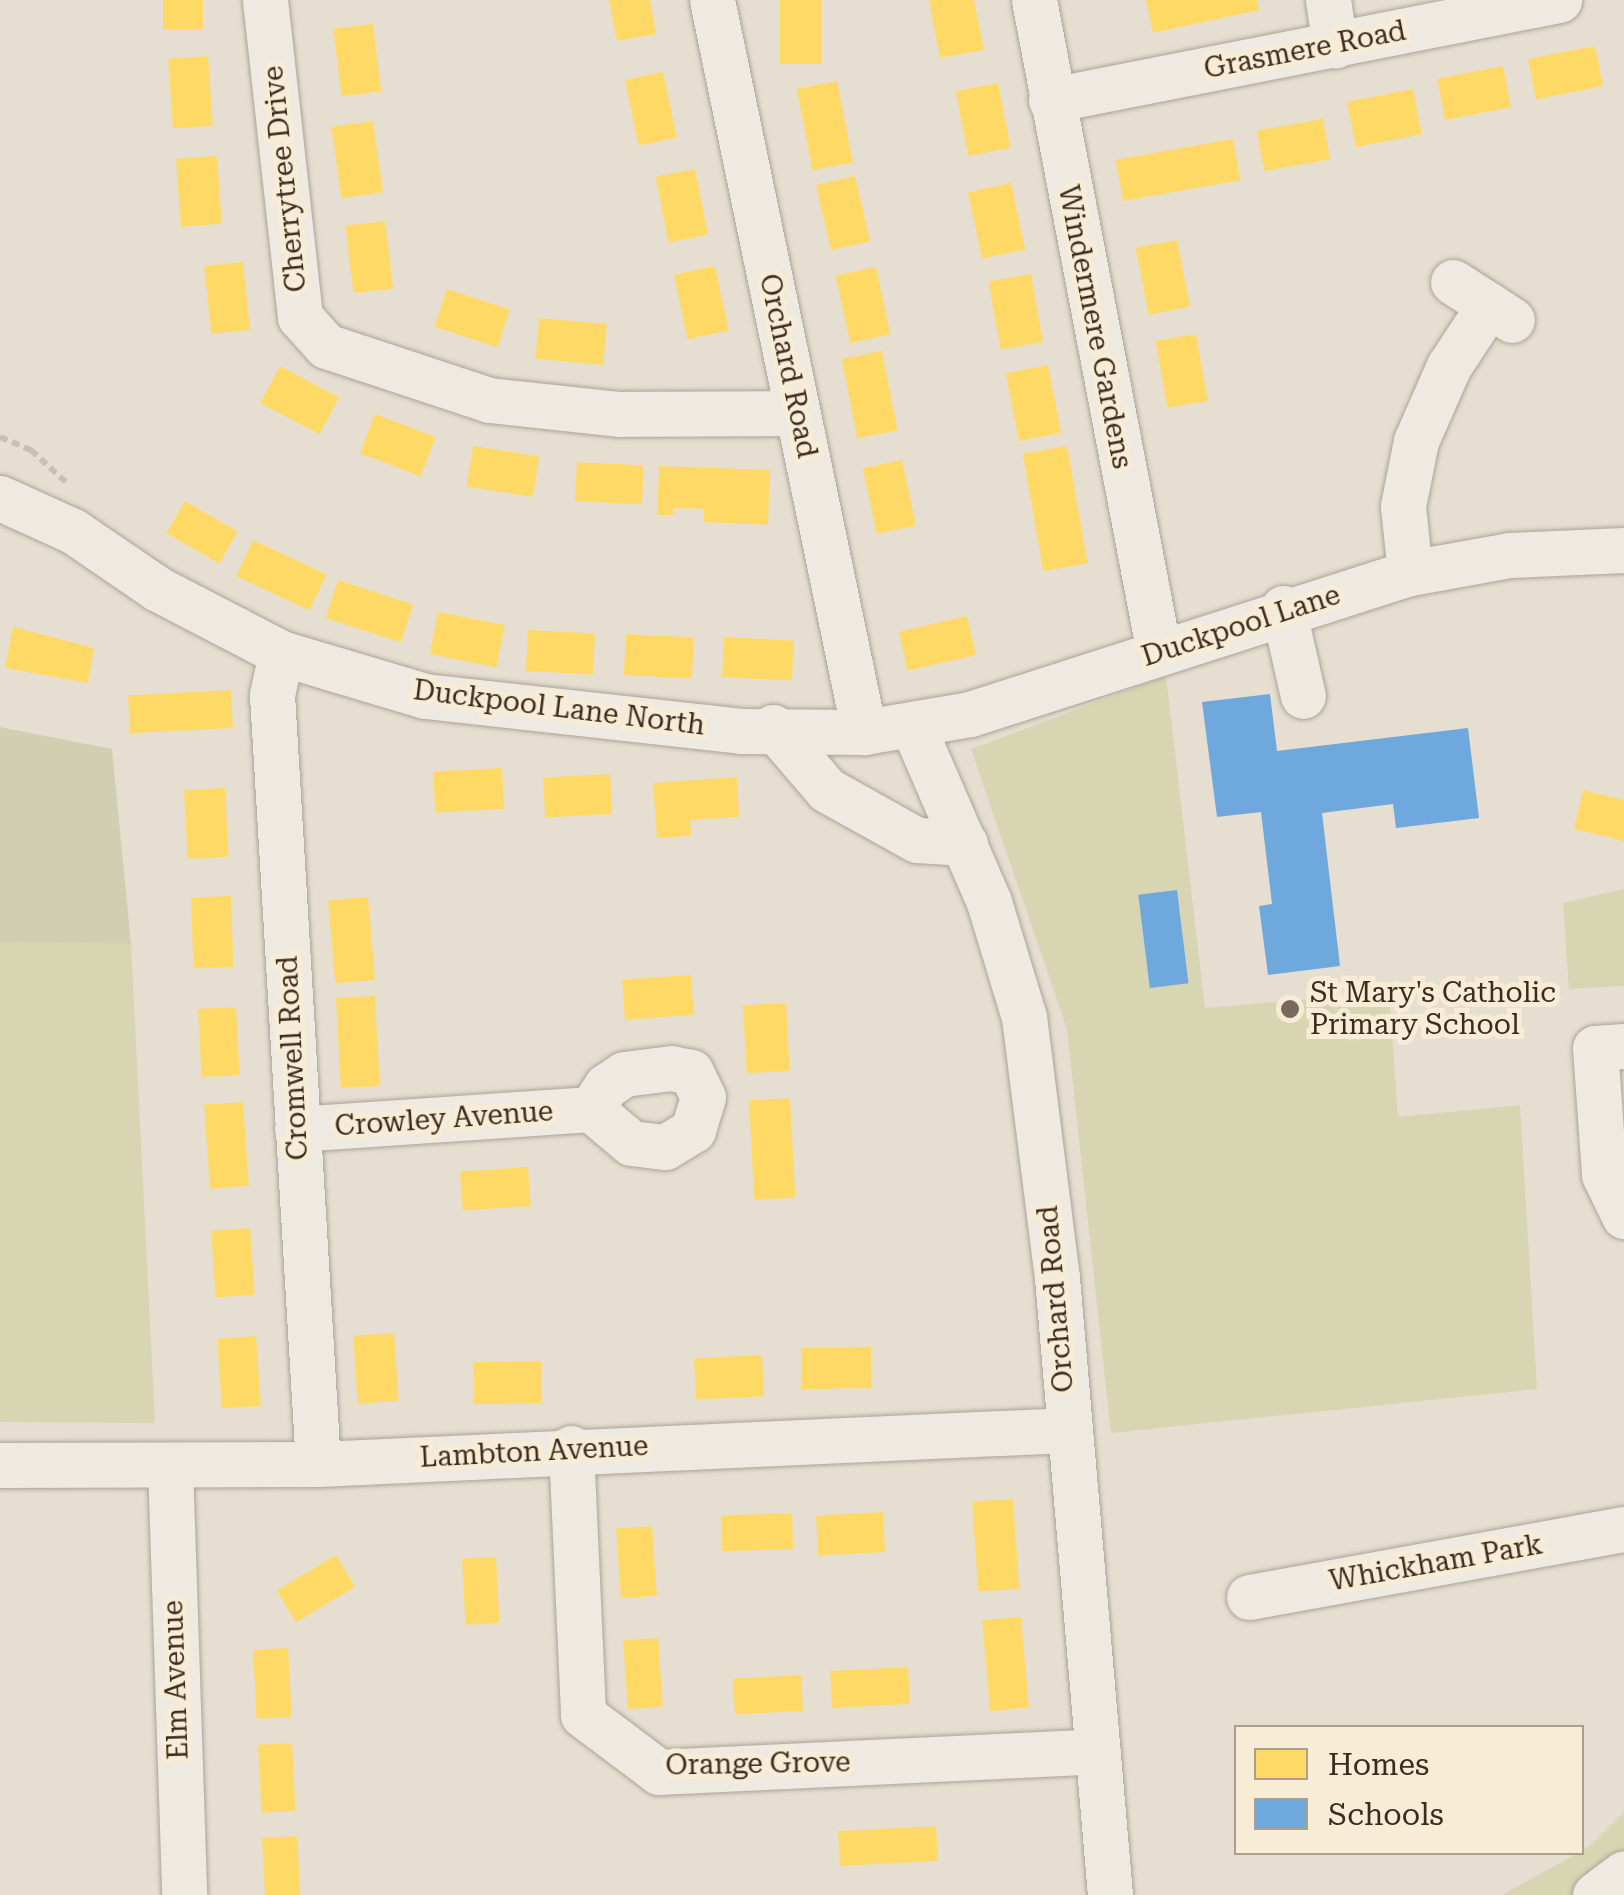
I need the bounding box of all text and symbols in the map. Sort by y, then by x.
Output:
street label: Grasmere Road [1201,14,1409,86]
street label: Cherrytree Drive [256,64,314,294]
street label: Windermere Gardens [1051,182,1139,472]
street label: Orchard Road [752,271,824,461]
street label: Duckpool Lane [1138,578,1344,674]
street label: Duckpool Lane North [411,673,707,743]
street label: Cromwell Road [271,955,315,1161]
place label: St Mary's Catholic Primary School [1310,976,1556,1042]
marker: St Mary's Catholic Primary School [1279,998,1301,1020]
street label: Crowley Avenue [334,1095,554,1143]
street label: Orchard Road [1031,1204,1081,1394]
street label: Lambton Avenue [419,1429,649,1475]
street label: Whickham Park [1327,1528,1545,1598]
street label: Elm Avenue [156,1600,196,1760]
legend [1234,1725,1584,1855]
street label: Orange Grove [665,1746,851,1782]
text: Homes [1328,1747,1429,1782]
text: Schools [1328,1797,1444,1832]

